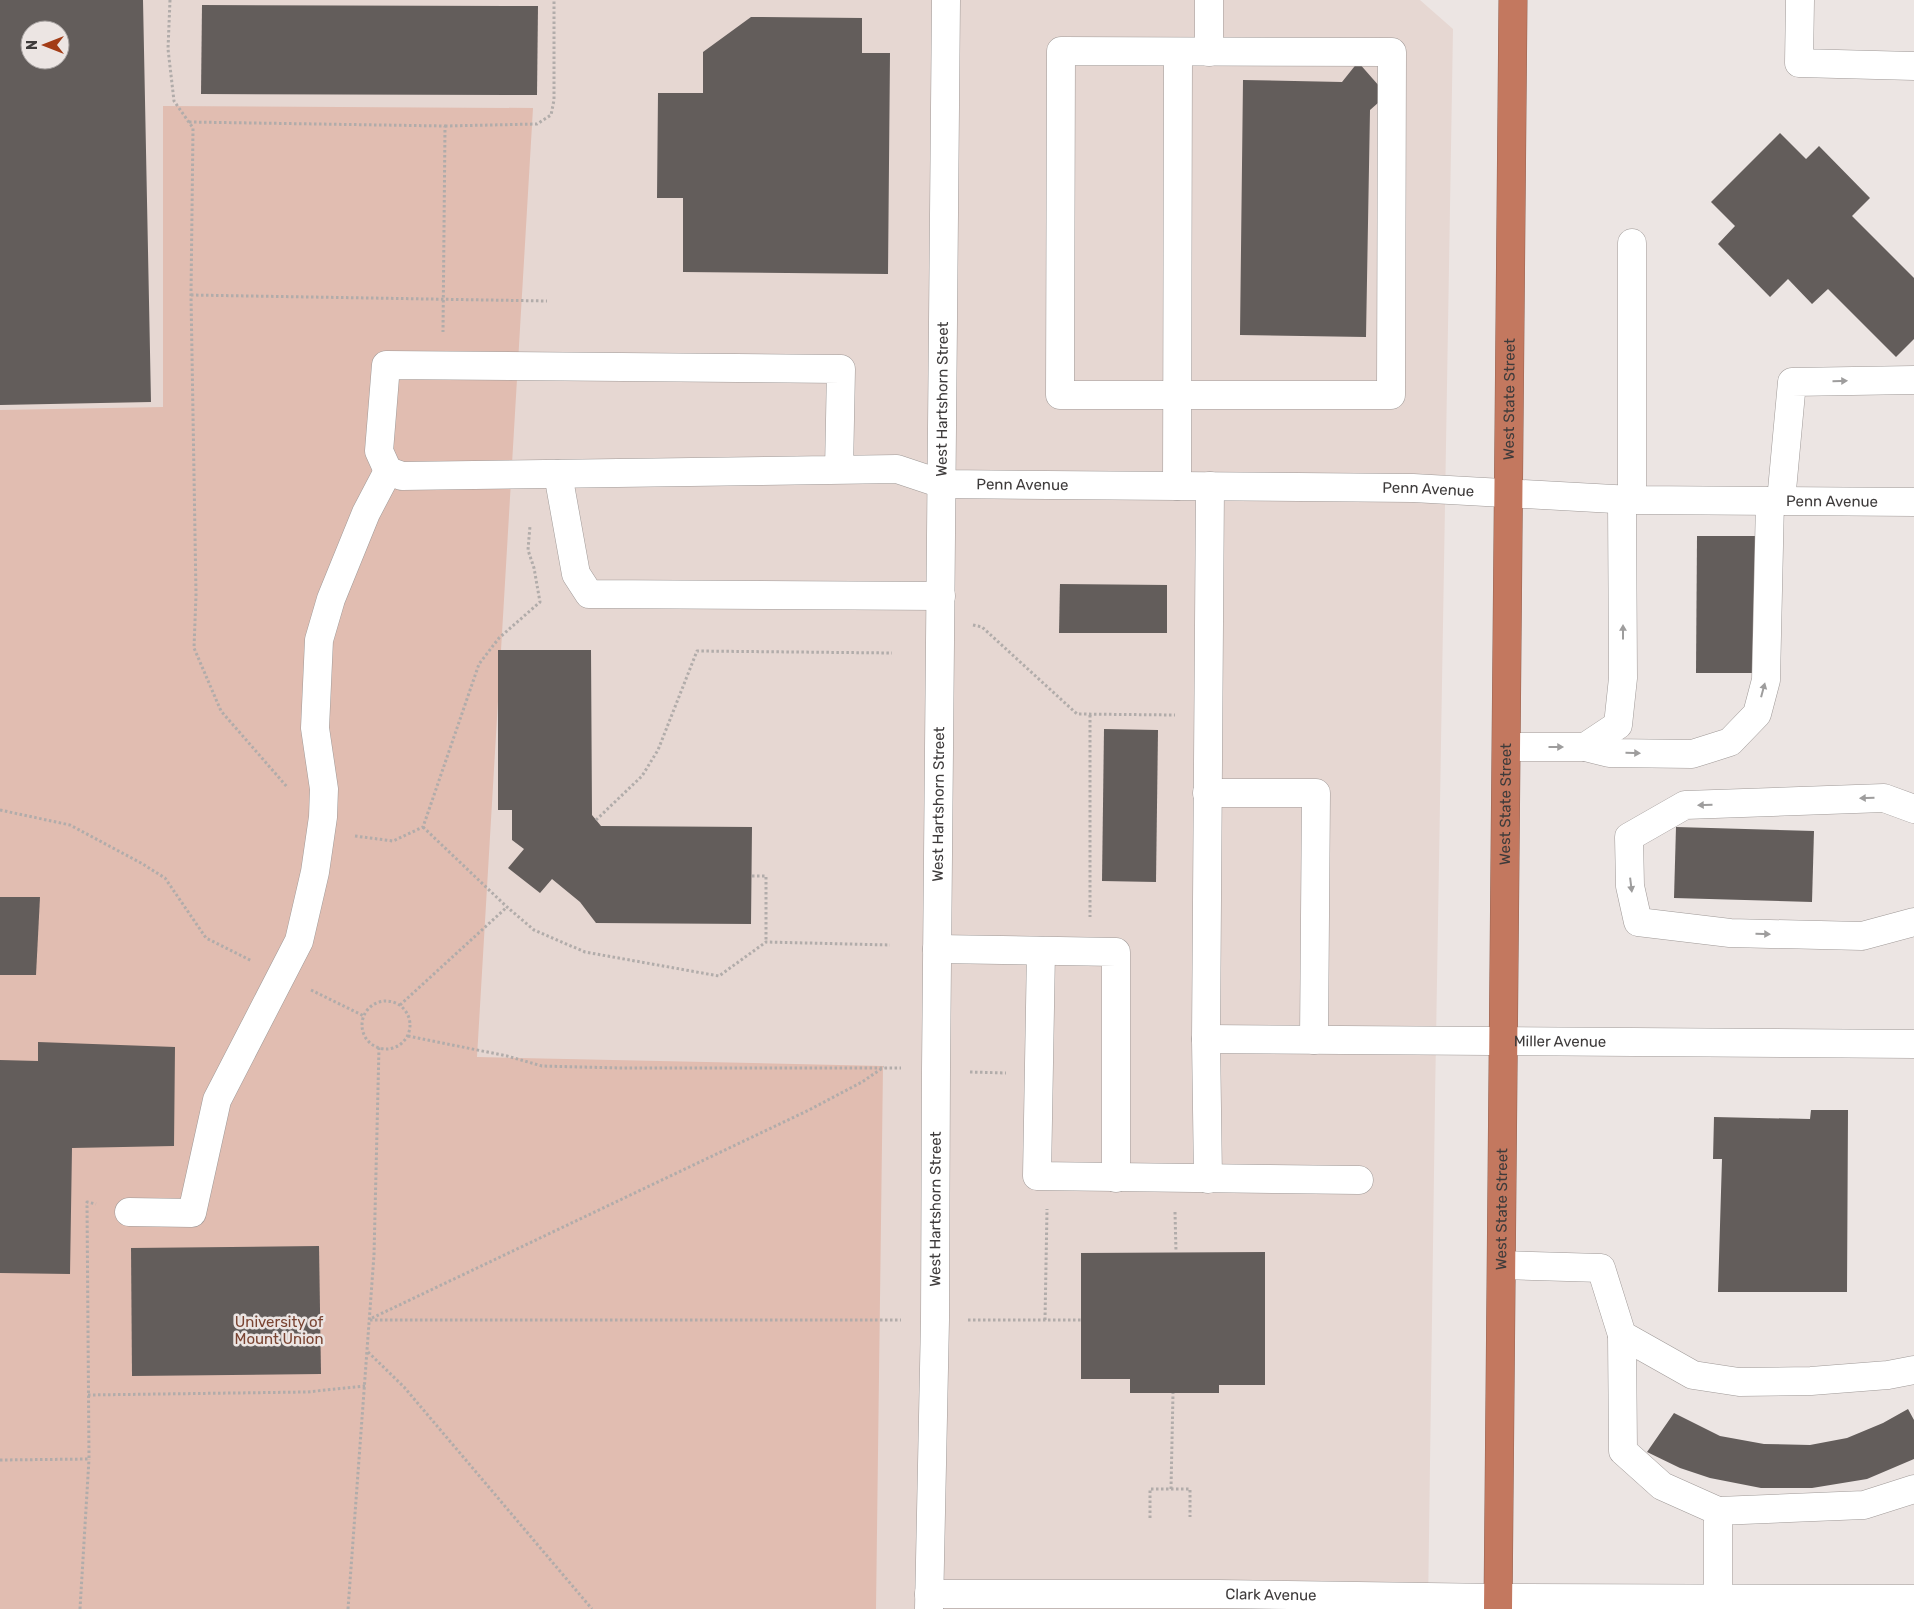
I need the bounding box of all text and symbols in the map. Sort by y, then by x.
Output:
north arrow [20,20,70,70]
text: N [24,40,41,50]
street label: West Hartshorn Street [933,321,952,477]
street label: West State Street [1500,338,1519,460]
one-way arrow [1833,377,1849,385]
street label: Penn Avenue [976,475,1068,494]
street label: Penn Avenue [1382,479,1475,500]
street label: Penn Avenue [1786,492,1878,511]
one-way arrow [1619,624,1627,640]
one-way arrow [1760,682,1768,697]
street label: West Hartshorn Street [929,726,948,882]
street label: West State Street [1496,743,1515,865]
one-way arrow [1548,743,1564,751]
one-way arrow [1626,749,1642,757]
one-way arrow [1859,795,1875,803]
one-way arrow [1697,801,1713,809]
one-way arrow [1627,878,1635,894]
one-way arrow [1755,930,1771,938]
street label: Miller Avenue [1514,1032,1606,1051]
street label: West Hartshorn Street [926,1131,945,1287]
street label: West State Street [1492,1148,1511,1270]
park label: University of Mount Union [234,1313,324,1348]
street label: Clark Avenue [1225,1585,1317,1604]

